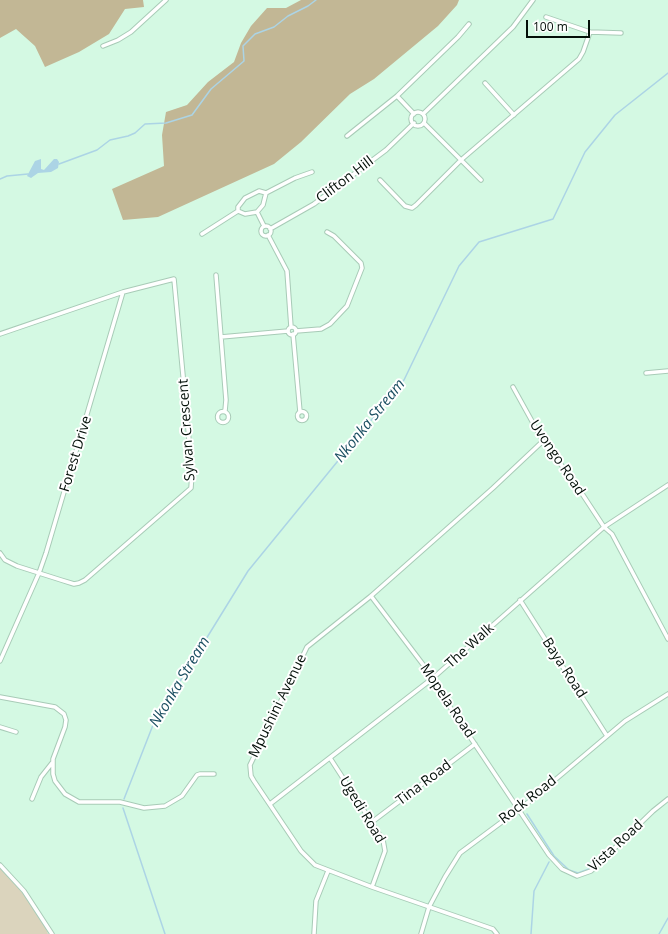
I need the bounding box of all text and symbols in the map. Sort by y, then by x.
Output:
scale bar [528,12,592,38]
text: 100 m [533,18,568,35]
street label: Clifton Hill [313,153,377,207]
water label: Nkonka Stream [331,376,409,466]
street label: Sylvan Crescent [175,378,199,482]
street label: Forest Drive [56,414,96,494]
street label: Uvongo Road [526,417,588,499]
street label: The Walk [442,620,498,672]
water label: Nkonka Stream [146,634,214,730]
street label: Baya Road [538,635,590,701]
street label: Mpushini Avenue [246,652,310,760]
street label: Mopela Road [416,661,478,741]
street label: Tina Road [393,757,455,809]
street label: Rock Road [496,772,560,828]
street label: Ugedi Road [336,774,388,846]
street label: Vista Road [585,817,647,875]

